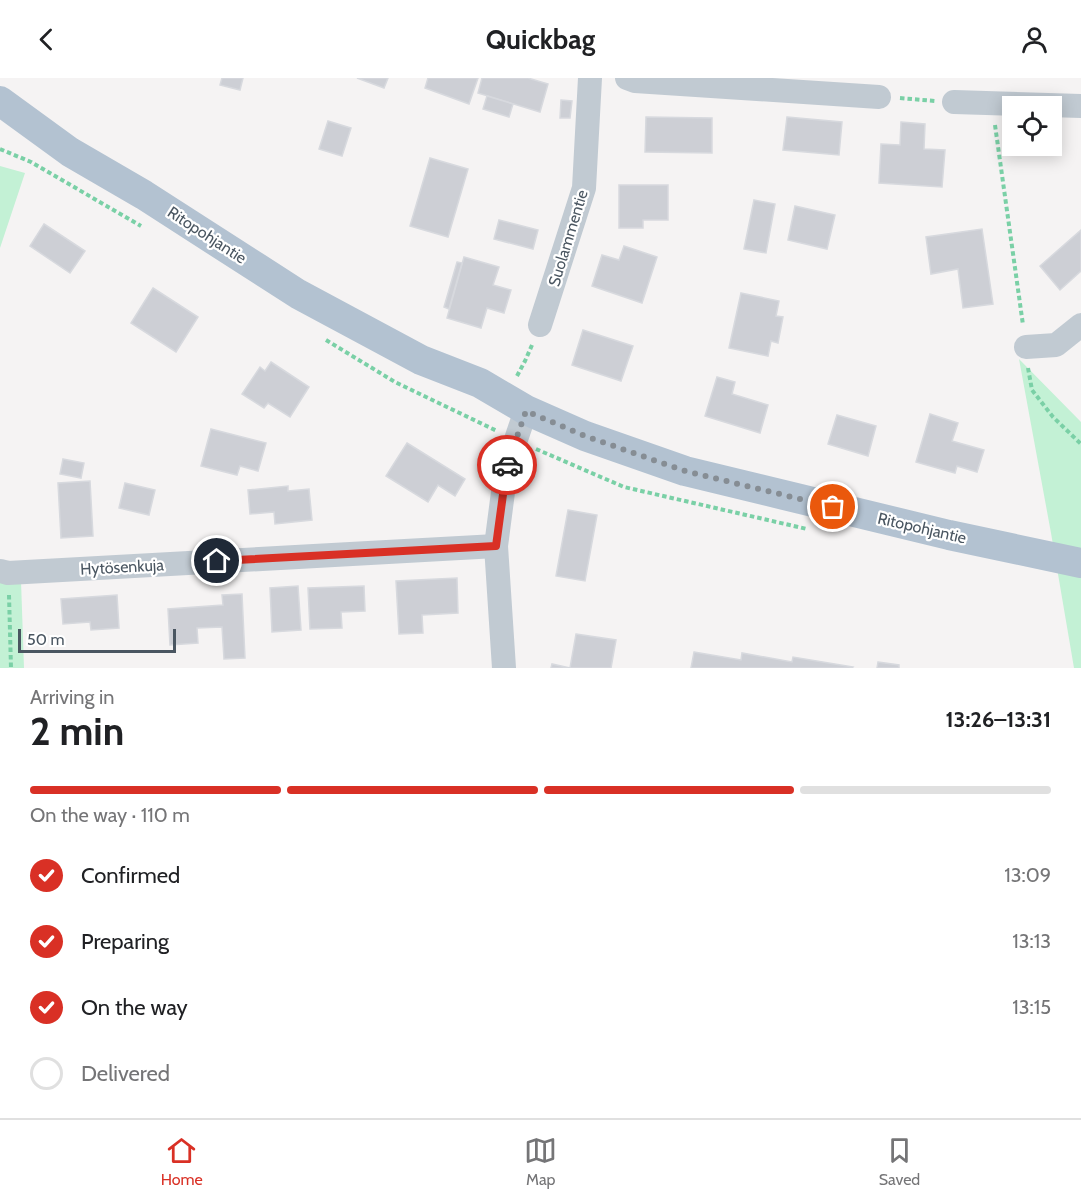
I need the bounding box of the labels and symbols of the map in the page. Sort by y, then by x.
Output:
street label: Suolammentie [544,187,592,289]
street label: Ritopohjantie [164,202,250,268]
courier [477,435,537,495]
pin [807,481,858,532]
street label: Ritopohjantie [876,509,968,547]
pin [191,535,242,586]
street label: Hytösenkuja [80,555,165,579]
scale bar [18,626,176,654]

